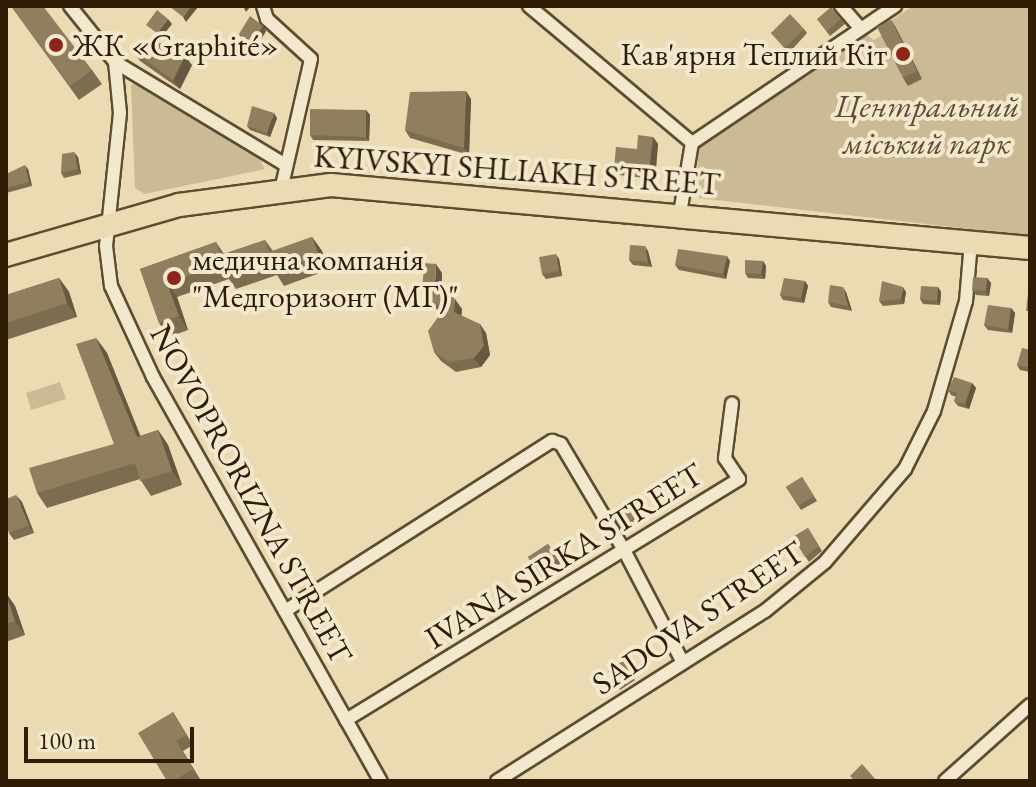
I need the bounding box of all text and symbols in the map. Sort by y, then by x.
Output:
place label: ЖК «Graphité» [72,26,279,64]
place label: Кав'ярня Теплий Кіт [620,35,887,73]
marker: ЖК «Graphité» [47,36,65,54]
marker: Кав'ярня Теплий Кіт [894,45,912,63]
park label: Центральний міський парк [835,88,1019,163]
street label: KYIVSKYI SHLIAKH STREET [312,137,722,203]
place label: медична компанія "Медгоризонт (МГ)" [192,241,459,316]
marker: медична компанія "Медгоризонт (МГ)" [163,267,185,289]
street label: NOVOPRORIZNA STREET [142,318,360,670]
street label: IVANA SIRKA STREET [418,455,710,657]
street label: SADOVA STREET [585,533,811,703]
scale bar [28,711,198,761]
text: 100 m [38,725,96,756]

